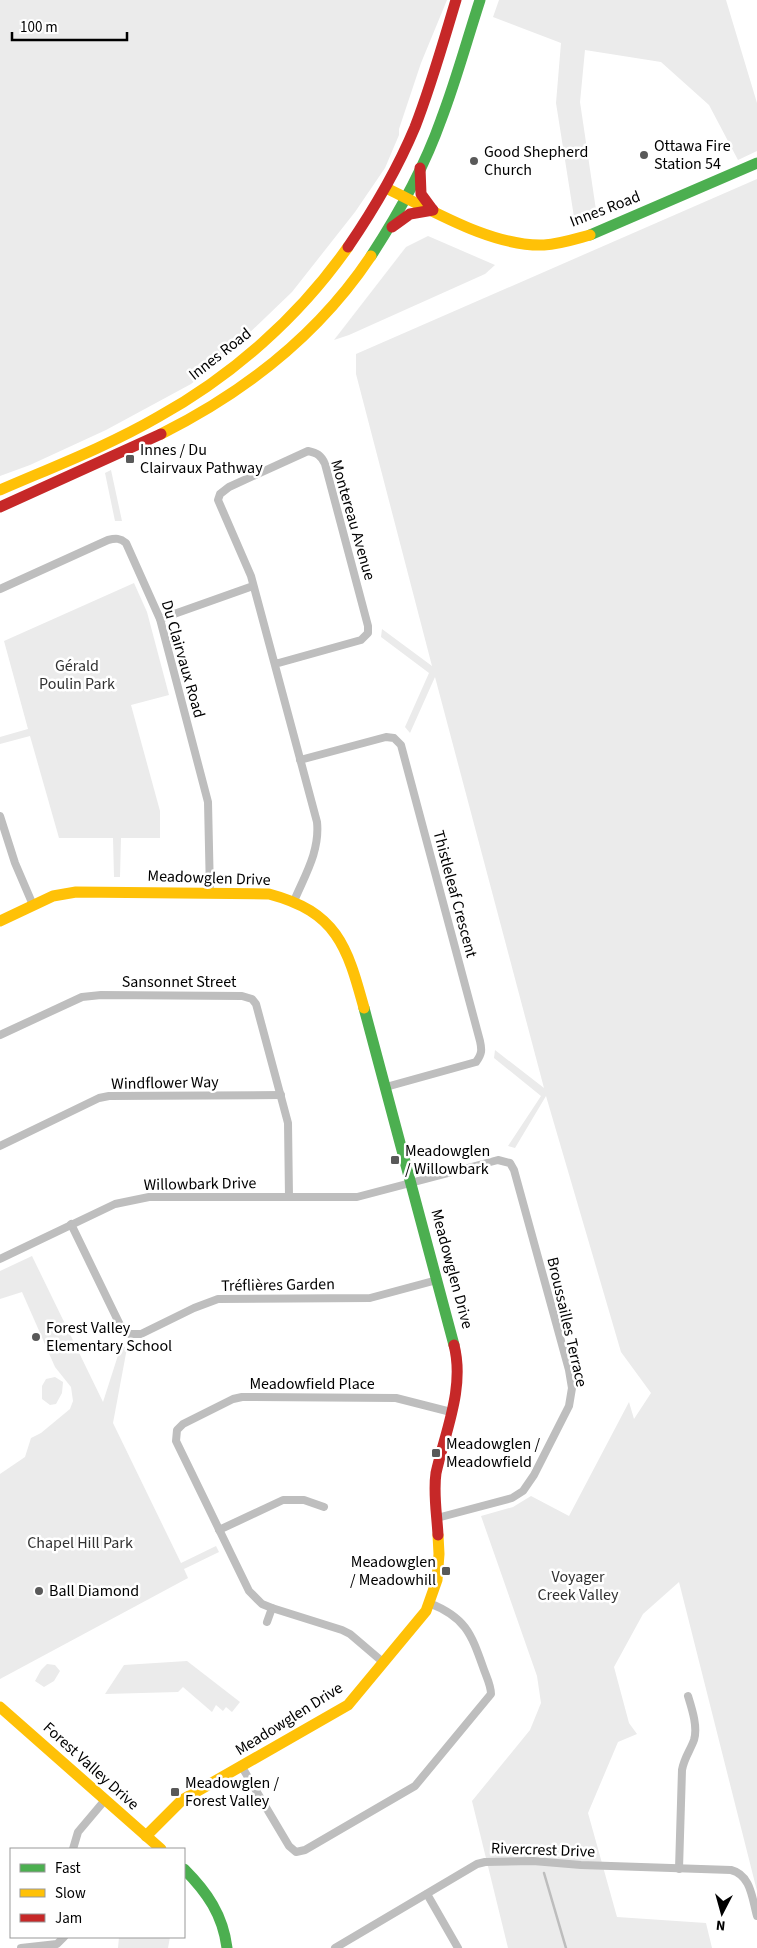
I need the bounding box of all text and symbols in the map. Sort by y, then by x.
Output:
scale bar [12,10,128,42]
text: 100 m [20,17,58,38]
place label: Ottawa Fire Station 54 [654,135,731,175]
place label: Good Shepherd Church [484,141,588,181]
marker: Ottawa Fire Station 54 [638,149,650,161]
marker: Good Shepherd Church [468,155,480,167]
street label: Innes Road [567,185,643,233]
street label: Innes Road [184,323,256,385]
place label: Innes / Du Clairvaux Pathway [140,439,263,479]
marker: Innes / Du Clairvaux Pathway [124,453,136,465]
street label: Montereau Avenue [325,457,381,583]
street label: Du Clairvaux Road [156,598,210,720]
park label: Gérald Poulin Park [39,655,115,695]
street label: Thistleleaf Crescent [427,828,483,961]
street label: Meadowglen Drive [147,865,271,891]
street label: Sansonnet Street [122,971,237,993]
street label: Windflower Way [111,1071,219,1095]
place label: Meadowglen / Willowbark [405,1140,490,1180]
marker: Meadowglen / Willowbark [389,1154,401,1166]
street label: Willowbark Drive [143,1172,257,1196]
street label: Meadowglen Drive [425,1207,479,1331]
street label: Broussailles Terrace [541,1255,593,1389]
street label: Tréflières Garden [221,1273,335,1297]
place label: Forest Valley Elementary School [46,1317,172,1357]
marker: Forest Valley Elementary School [30,1331,42,1343]
street label: Meadowfield Place [249,1373,375,1395]
place label: Meadowglen / Meadowfield [446,1433,540,1473]
marker: Meadowglen / Meadowfield [430,1447,442,1459]
park label: Chapel Hill Park [27,1532,133,1554]
place label: Meadowglen / Meadowhill [350,1551,436,1591]
marker: Meadowglen / Meadowhill [440,1565,452,1577]
park label: Voyager Creek Valley [537,1566,619,1606]
place label: Ball Diamond [49,1580,139,1602]
marker: Ball Diamond [33,1585,45,1597]
street label: Meadowglen Drive [231,1677,347,1761]
street label: Forest Valley Drive [38,1717,144,1815]
place label: Meadowglen / Forest Valley [185,1772,279,1812]
marker: Meadowglen / Forest Valley [169,1786,181,1798]
street label: Rivercrest Drive [491,1837,595,1863]
legend [10,1848,185,1938]
text: Fast [55,1858,81,1879]
text: Slow [55,1883,86,1904]
north arrow [697,1888,747,1938]
text: Jam [55,1908,82,1929]
text: N [715,1915,726,1935]

